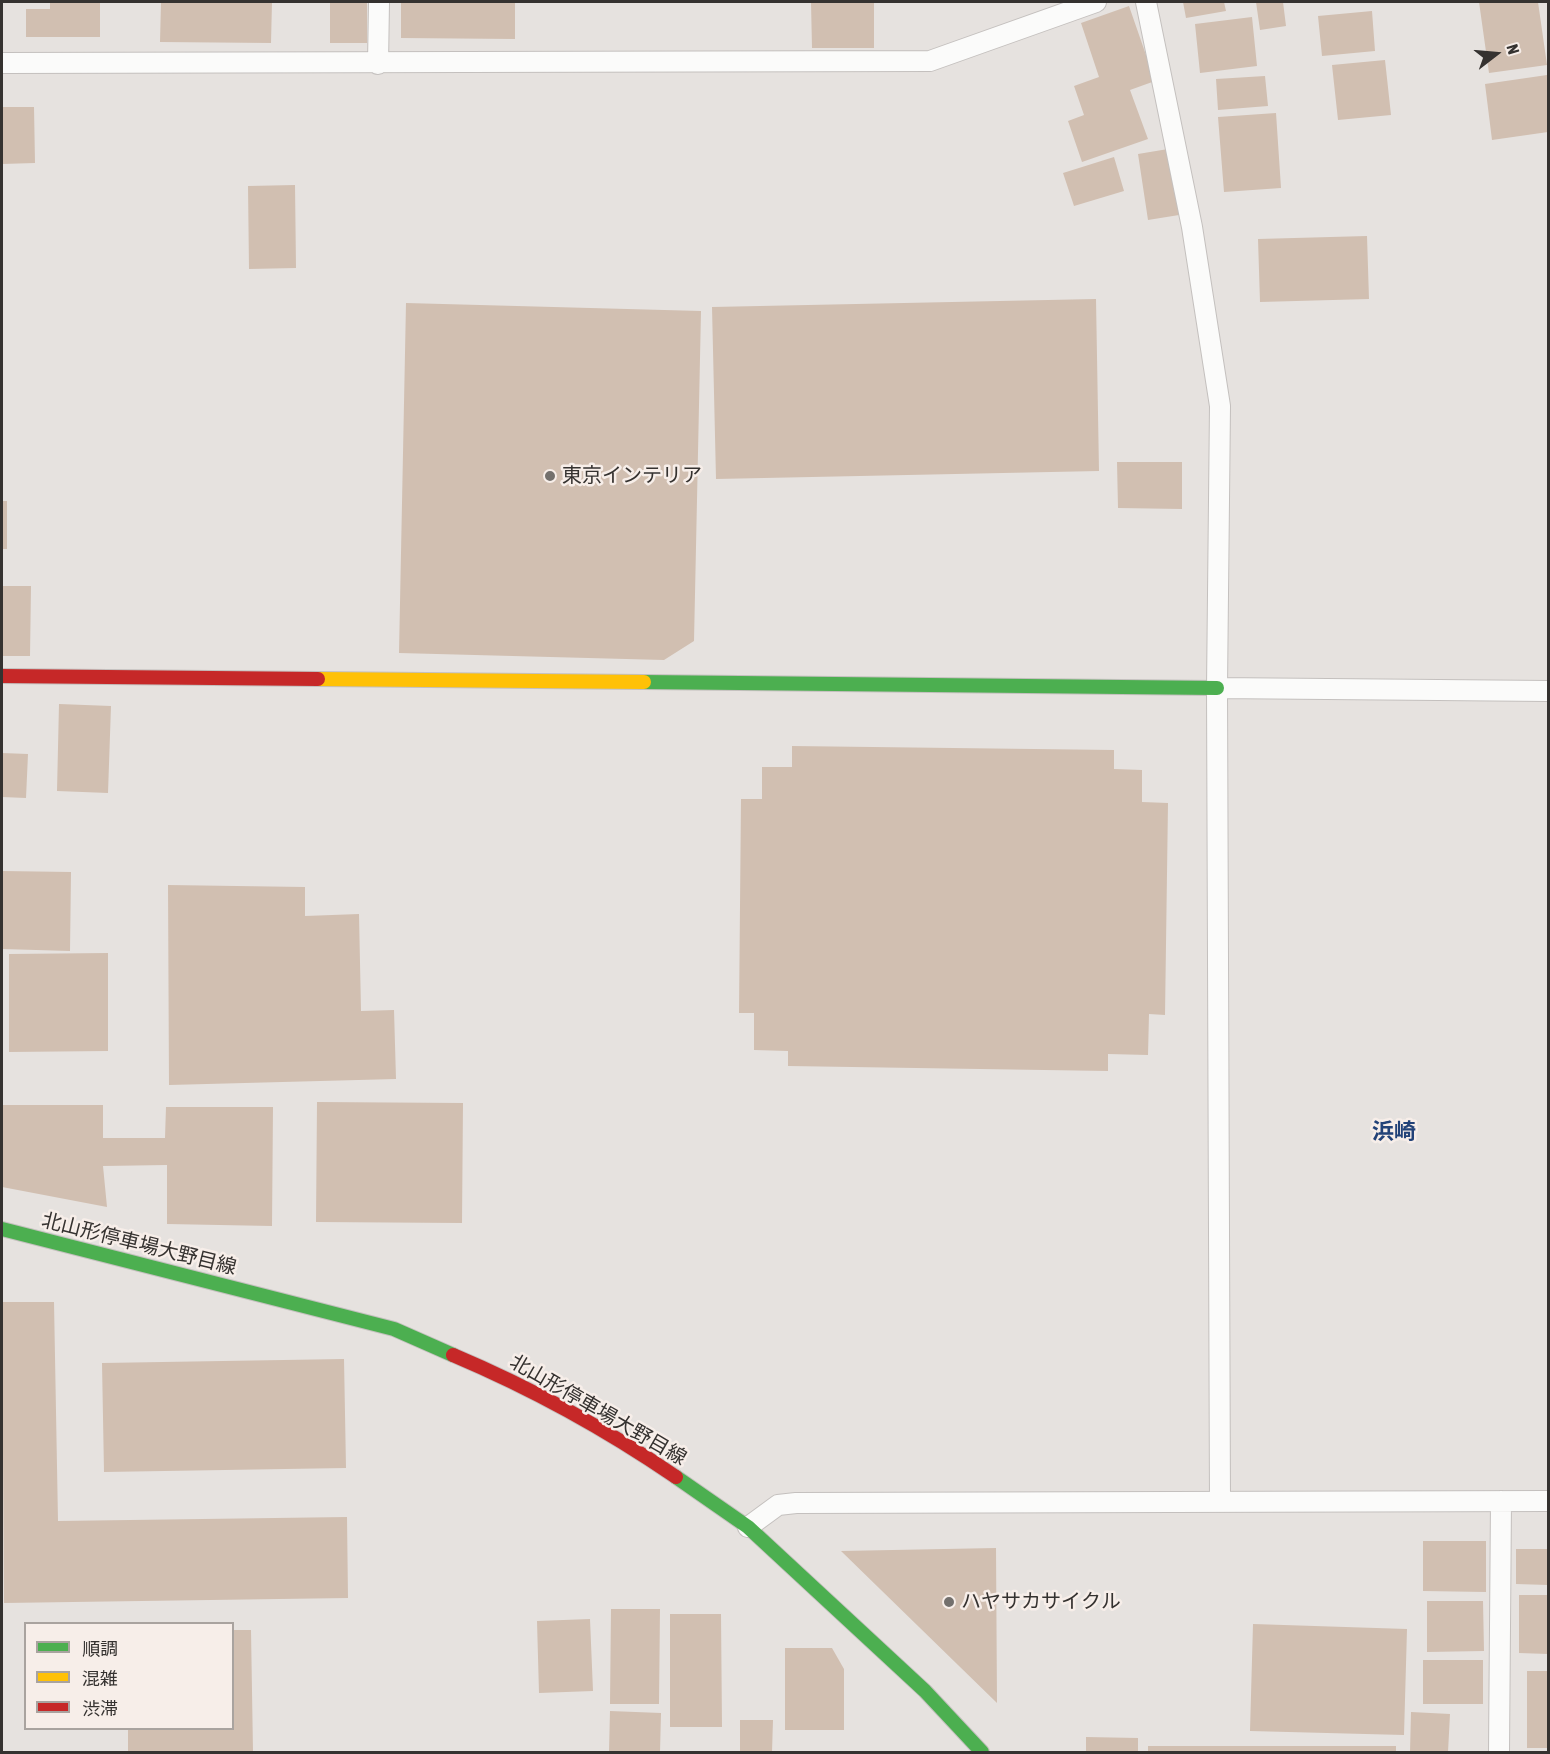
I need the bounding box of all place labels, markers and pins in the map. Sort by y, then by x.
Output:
place label: 東京インテリア [562,464,702,488]
marker: 東京インテリア [543,469,557,483]
place label: ハヤサカサイクル [961,1590,1121,1614]
marker: ハヤサカサイクル [942,1595,956,1609]

